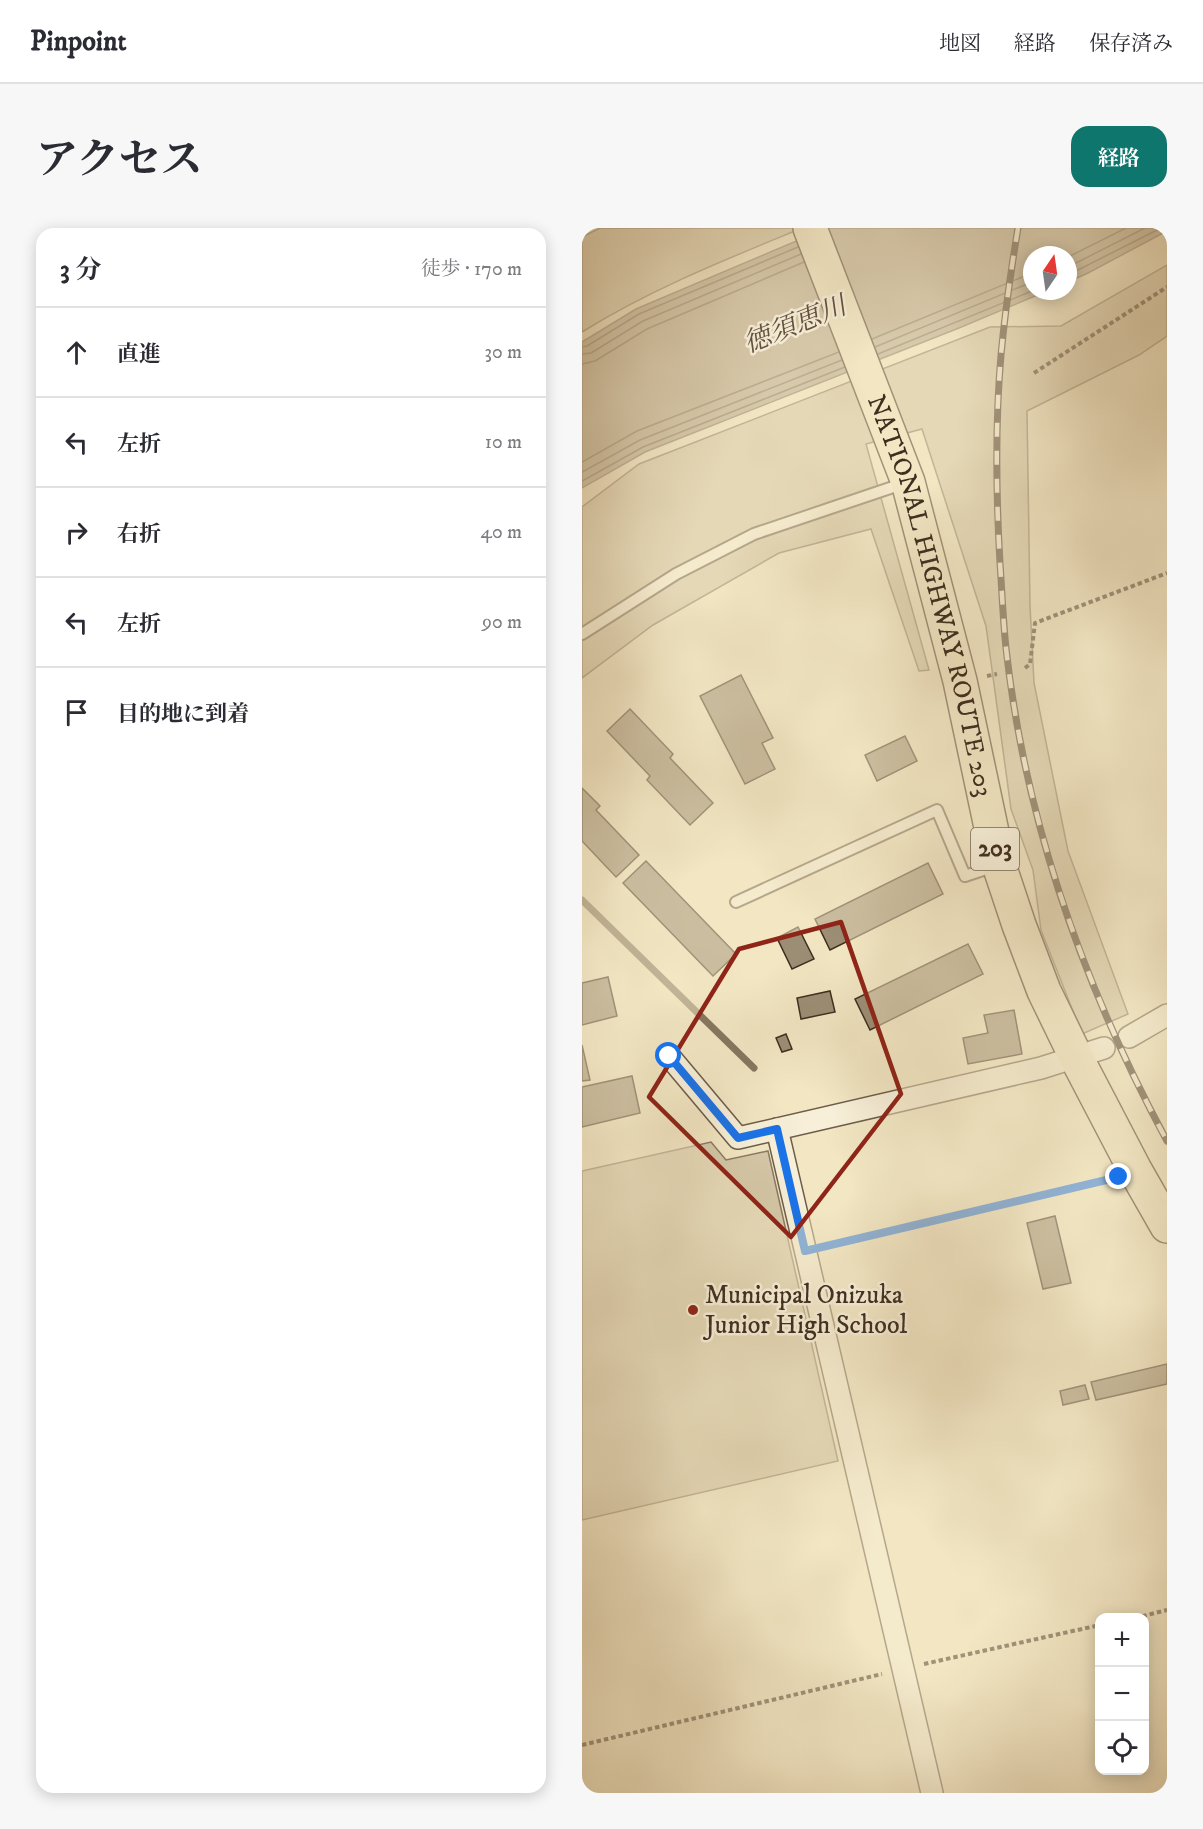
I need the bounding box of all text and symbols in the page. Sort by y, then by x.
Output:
text: Pinpoint [30,24,126,59]
text: 地図 [939,31,981,57]
text: 経路 [1014,31,1056,57]
text: 保存済み [1089,31,1173,57]
button: 経路 [1071,126,1167,187]
text: アクセス [36,135,203,187]
north arrow [1023,246,1077,300]
text: 3 分 [60,254,101,287]
text: 徒歩 · 170 m [421,257,522,282]
water label: 徳須恵川 [739,288,854,361]
icon: ahead [60,336,93,369]
text: 30 m [484,340,522,365]
text: 直進 [117,341,161,368]
street label: NATIONAL HIGHWAY ROUTE 203 [859,390,1001,800]
icon: left [60,426,93,459]
text: 10 m [485,430,522,455]
text: 左折 [117,431,161,458]
icon: right [60,516,93,549]
text: 40 m [480,520,522,545]
text: 右折 [117,521,161,548]
icon: left [60,606,93,639]
text: 90 m [482,610,522,635]
text: 左折 [117,611,161,638]
icon: arrive [60,696,93,729]
text: 目的地に到着 [117,701,249,728]
road number: 203 [971,828,1019,870]
route start [655,1042,681,1068]
route end [1105,1163,1131,1189]
place label: Municipal Onizuka Junior High School [703,1279,907,1342]
marker: Municipal Onizuka Junior High School [686,1303,700,1317]
map controls [1095,1613,1149,1775]
button: + [1095,1613,1149,1667]
button: − [1095,1667,1149,1721]
button: locate [1095,1721,1149,1775]

